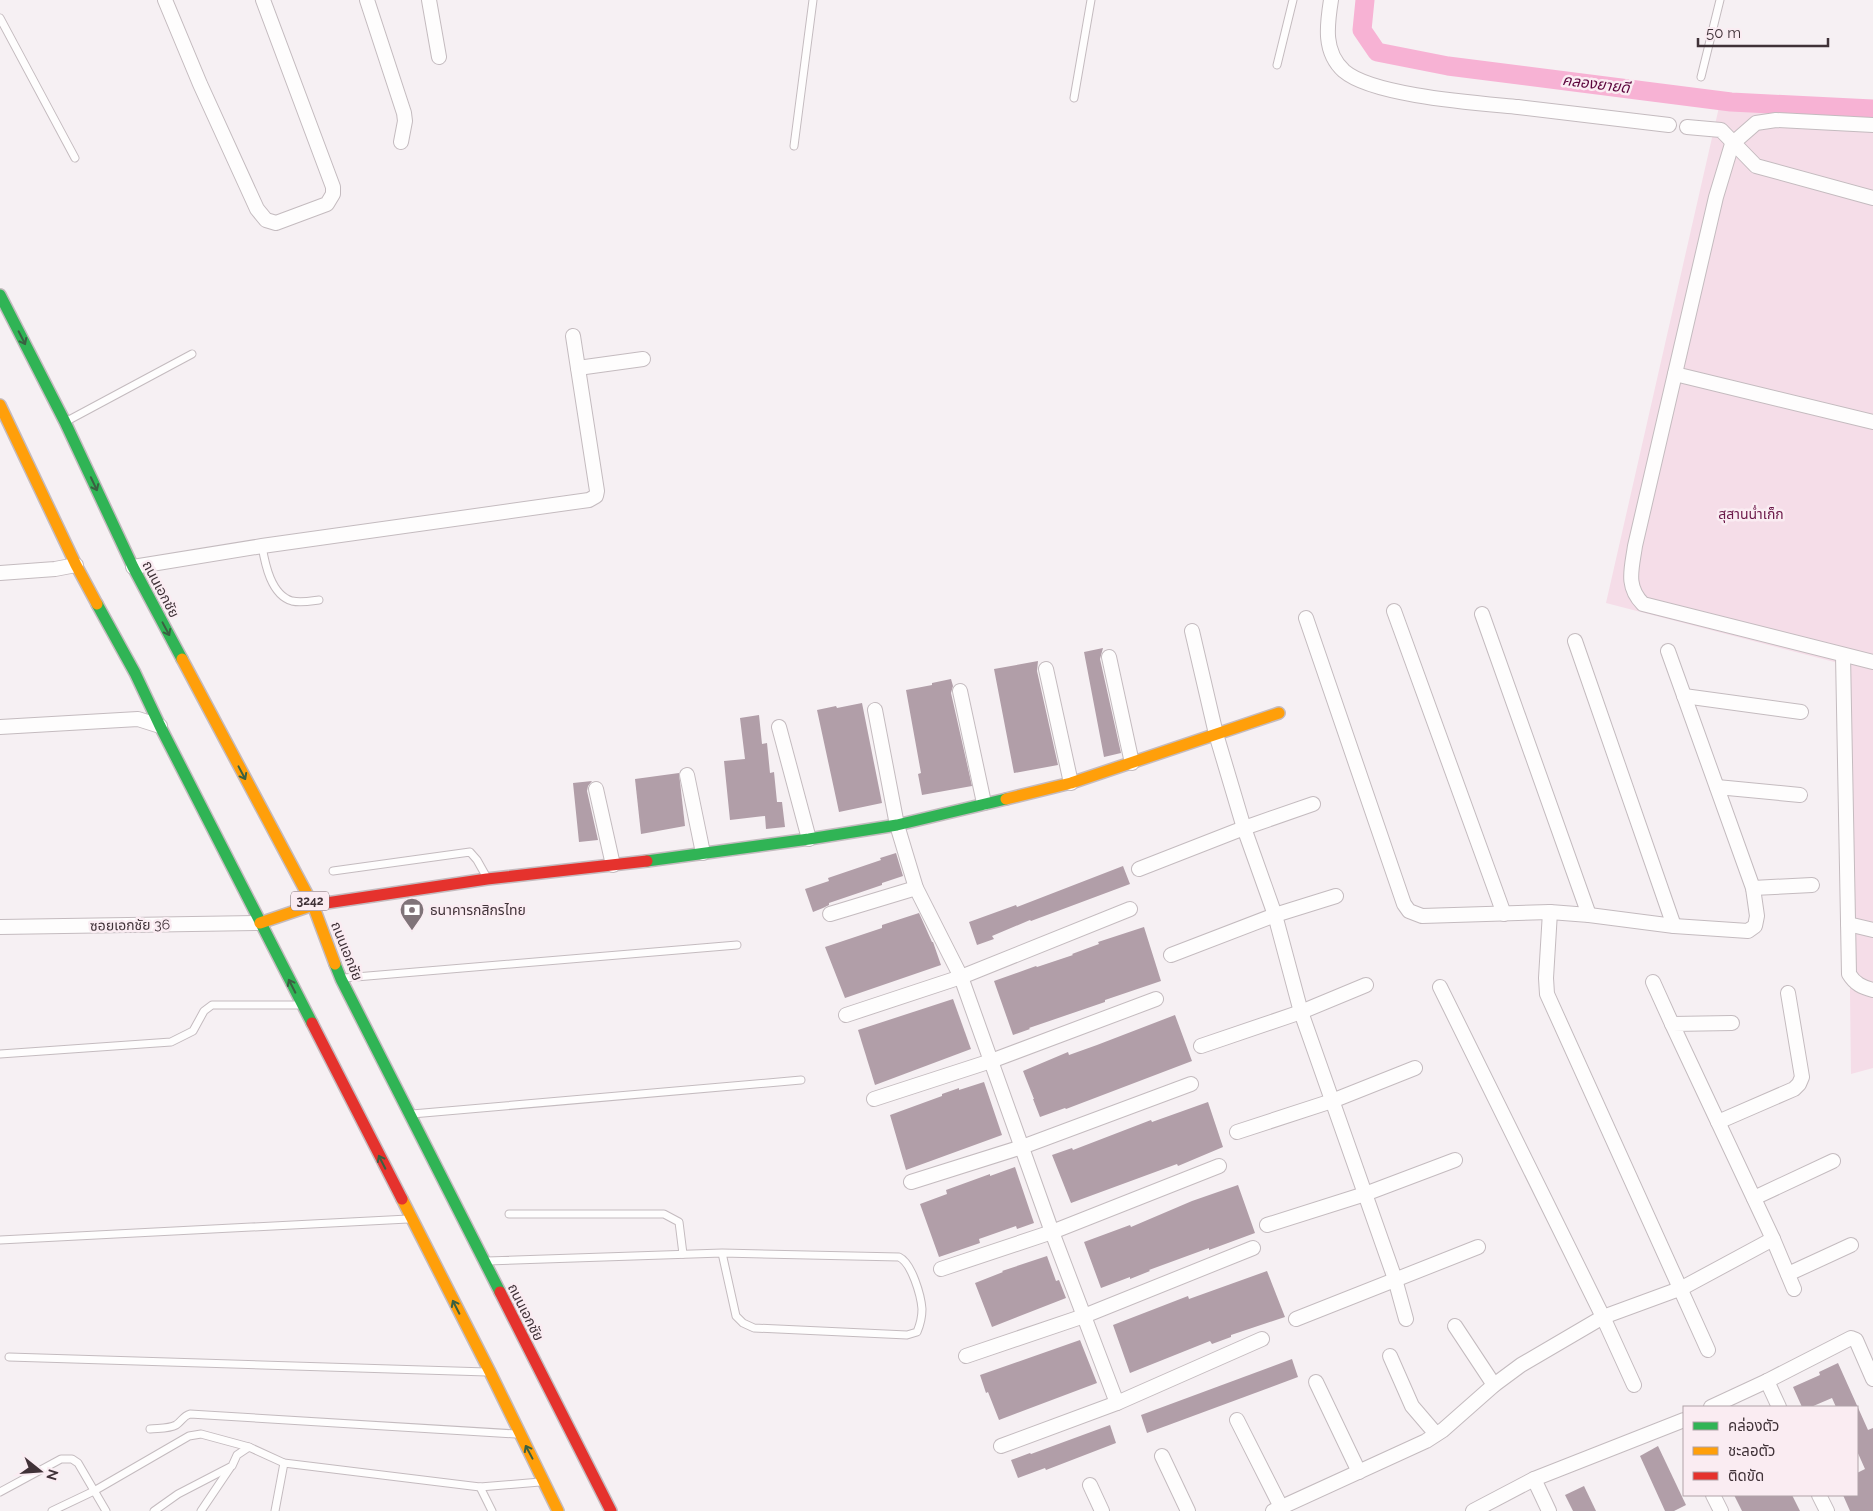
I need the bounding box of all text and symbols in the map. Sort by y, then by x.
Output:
scale bar [1698,15,1828,47]
text: 50 m [1706,24,1741,42]
water label: คลองยายดี [1561,71,1633,97]
one-way arrow [18,330,27,345]
one-way arrow [89,476,99,491]
park label: สุสานน่ำเก็ก [1718,504,1784,523]
street label: ถนนเอกชัย [139,558,183,620]
one-way arrow [161,622,171,637]
one-way arrow [238,765,247,780]
road number: 3242 [291,891,329,910]
bank icon: ธนาคารกสิกรไทย [399,897,425,931]
place label: ธนาคารกสิกรไทย [430,902,526,918]
street label: ซอยเอกชัย 36 [90,916,170,934]
street label: ถนนเอกชัย [328,919,366,983]
one-way arrow [287,979,296,994]
one-way arrow [376,1155,386,1170]
street label: ถนนเอกชัย [505,1281,547,1343]
one-way arrow [451,1299,461,1314]
legend [1683,1406,1858,1496]
text: คล่องตัว [1728,1417,1779,1435]
text: ชะลอตัว [1728,1442,1775,1460]
one-way arrow [524,1444,534,1459]
north arrow [15,1446,65,1496]
text: N [43,1467,62,1482]
text: ติดขัด [1728,1467,1764,1485]

